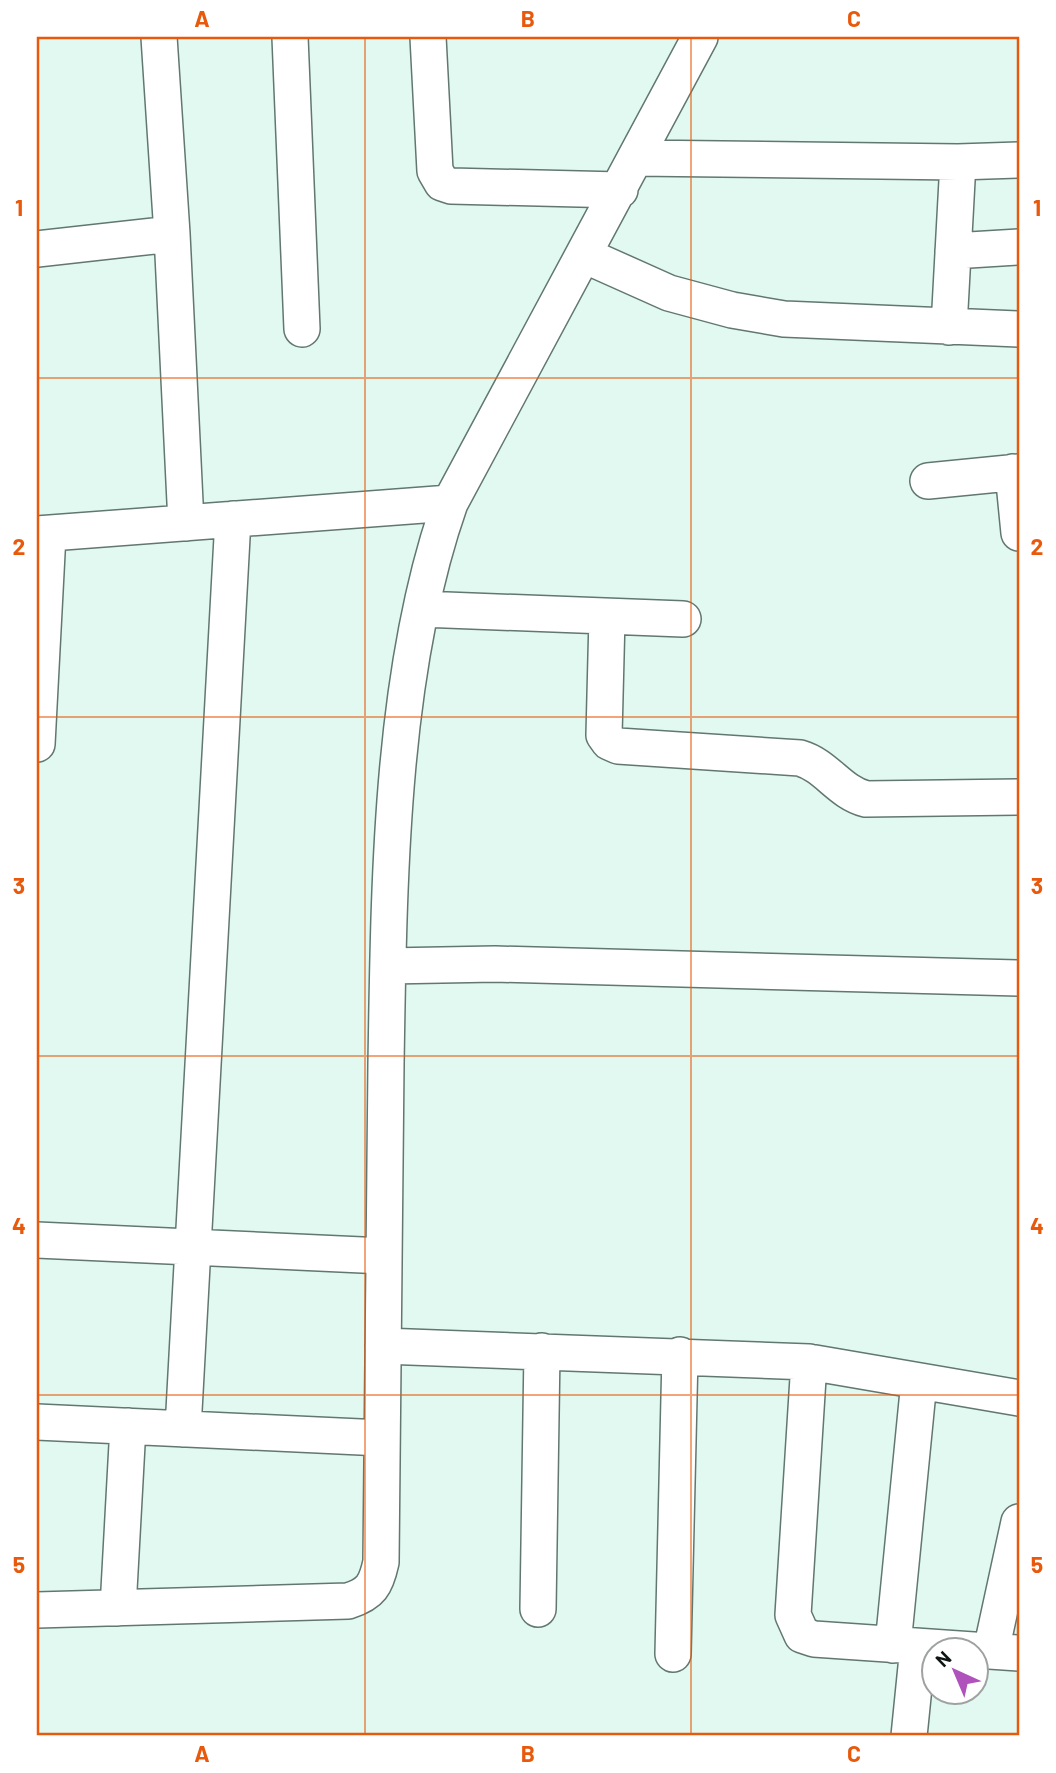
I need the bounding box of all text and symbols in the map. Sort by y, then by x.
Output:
text: A [194,4,210,32]
text: B [521,4,535,32]
text: C [847,4,861,32]
text: 1 [15,193,23,221]
text: 1 [1033,193,1041,221]
text: 2 [13,532,25,560]
text: 2 [1031,532,1043,560]
text: 3 [13,871,25,899]
text: 3 [1031,871,1043,899]
text: 4 [12,1211,26,1239]
text: 4 [1030,1211,1044,1239]
text: 5 [13,1550,25,1578]
text: 5 [1031,1550,1043,1578]
north arrow [920,1636,990,1706]
text: N [930,1646,955,1671]
text: A [194,1739,210,1767]
text: B [521,1739,535,1767]
text: C [847,1739,861,1767]

